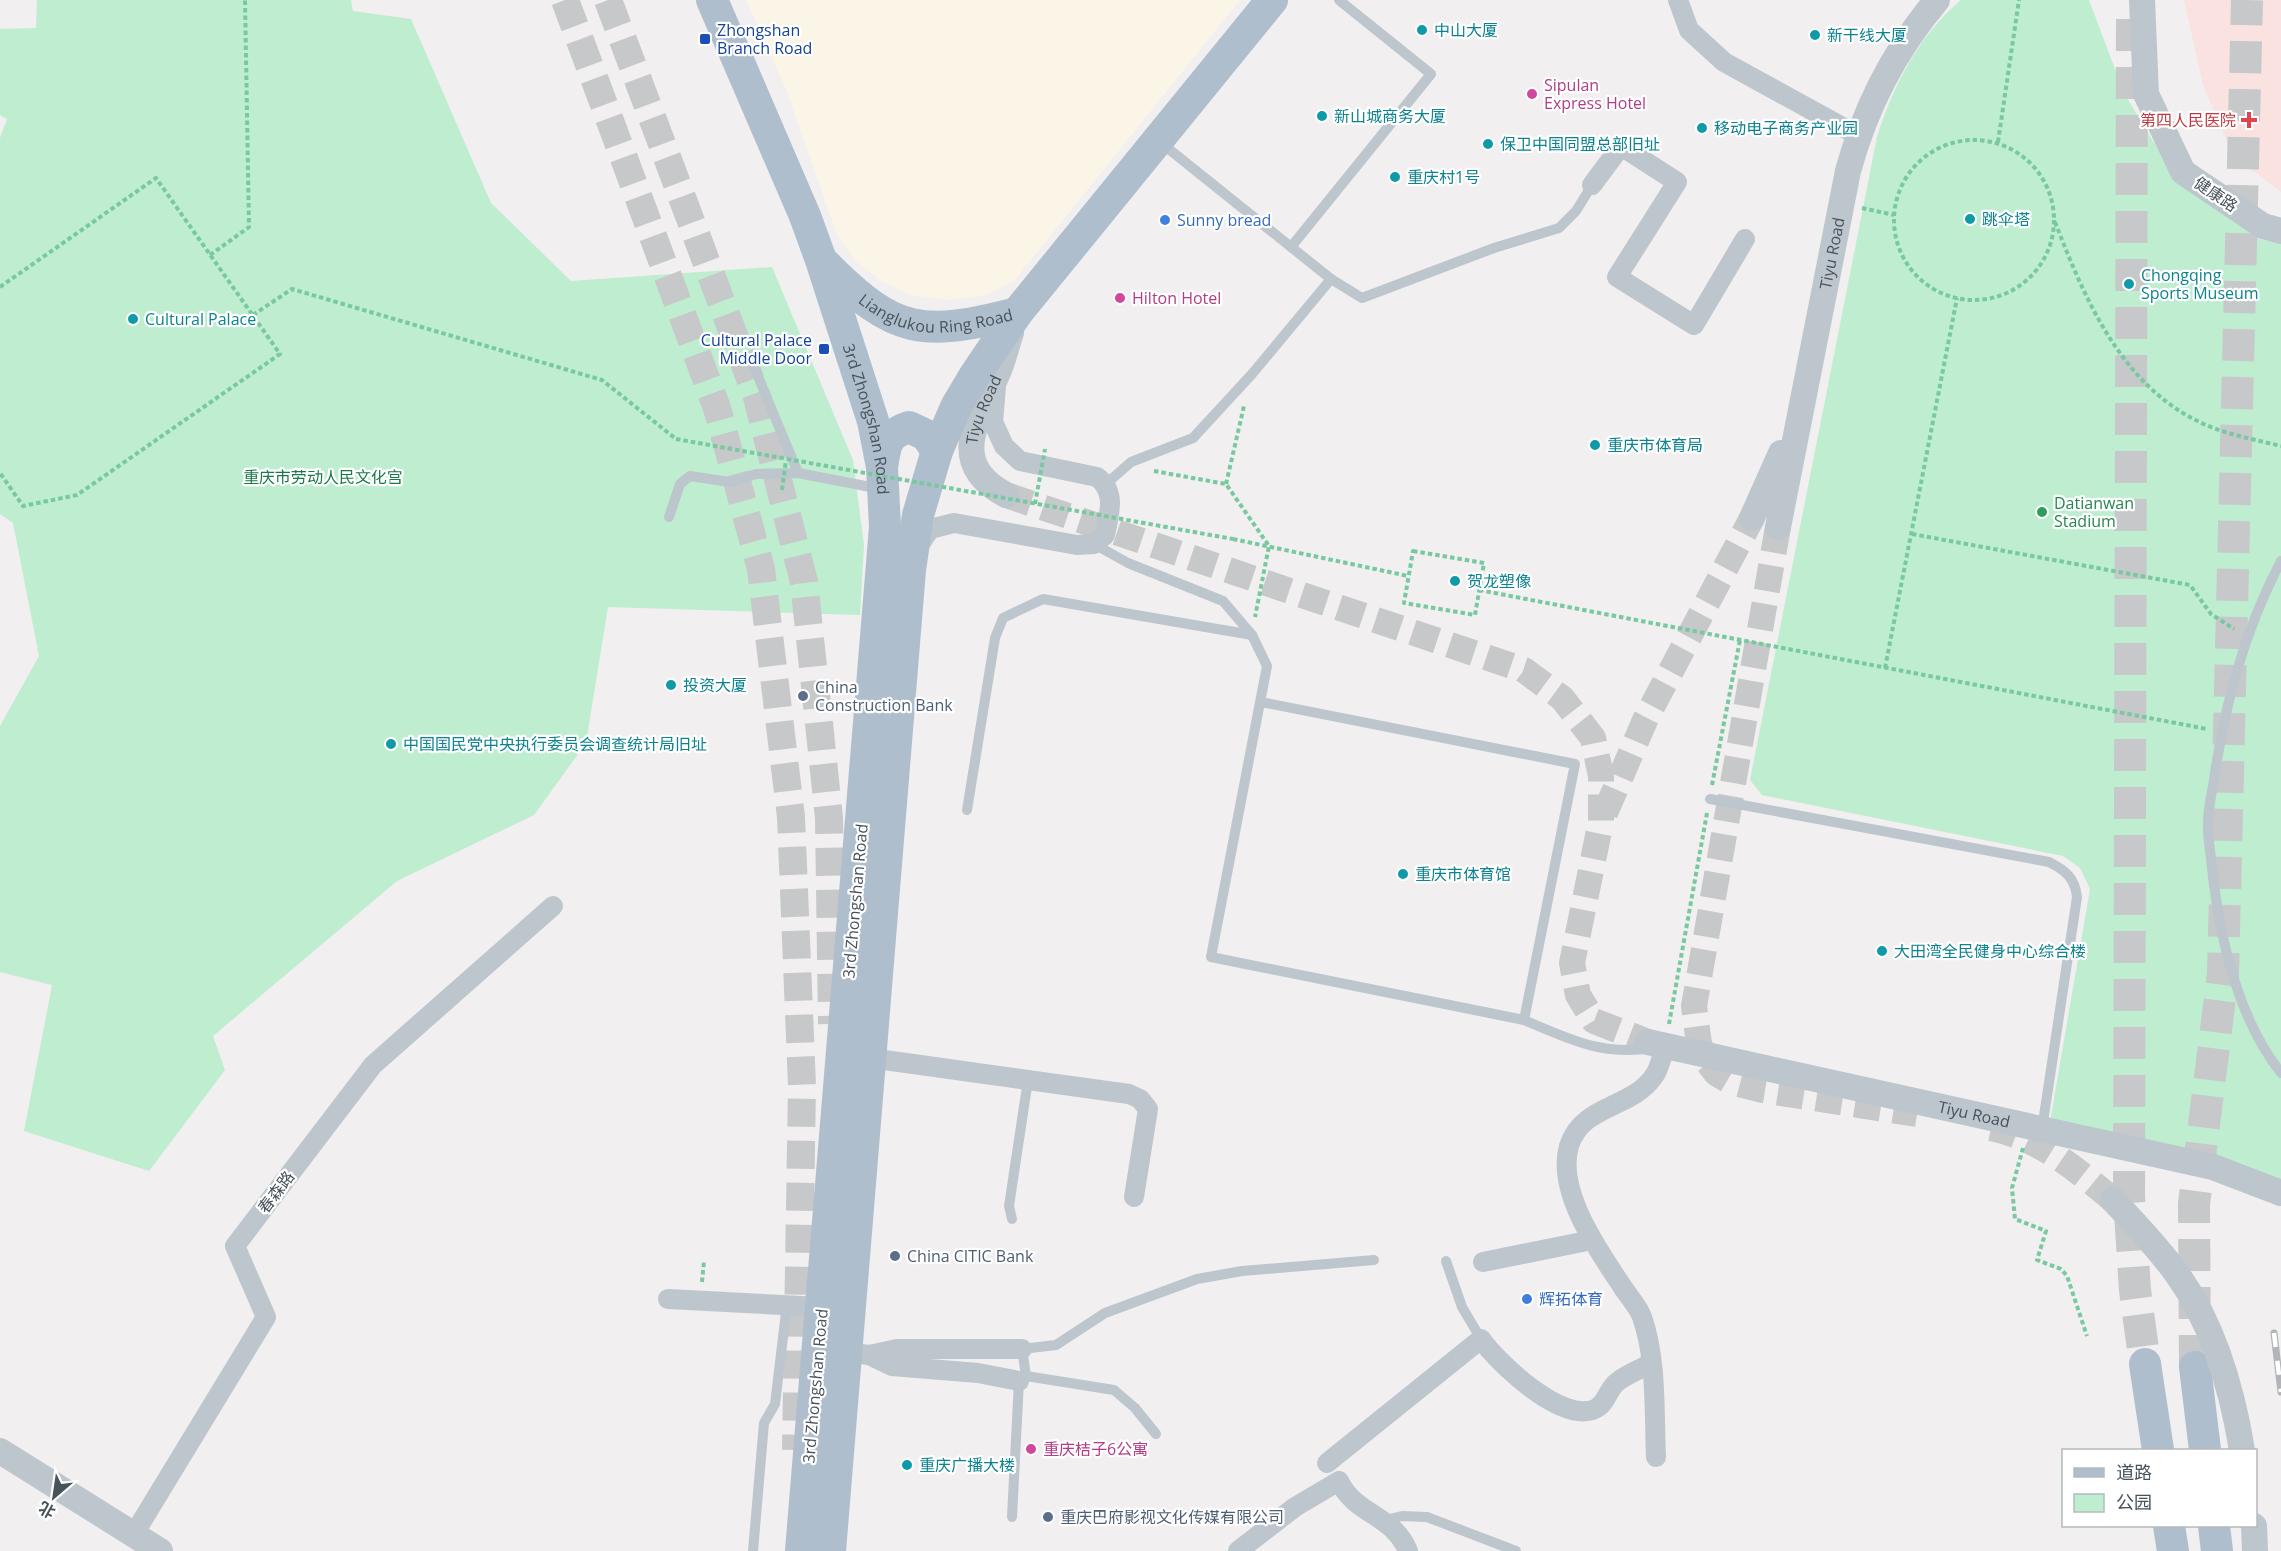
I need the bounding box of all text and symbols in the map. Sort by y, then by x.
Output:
place label: Zhongshan Branch Road [717,19,812,59]
place label: 中山大厦 [1434,19,1498,41]
marker: 中山大厦 [1415,23,1429,37]
place label: 新干线大厦 [1827,24,1907,46]
marker: 新干线大厦 [1808,28,1822,42]
marker: Zhongshan Branch Road [698,32,712,46]
place label: Sipulan Express Hotel [1544,74,1646,114]
marker: Sipulan Express Hotel [1525,87,1539,101]
place label: 新山城商务大厦 [1334,105,1446,127]
marker: 新山城商务大厦 [1315,109,1329,123]
place label: 第四人民医院 [2140,109,2236,131]
marker: 第四人民医院 [2240,111,2258,129]
place label: 移动电子商务产业园 [1714,117,1858,139]
marker: 移动电子商务产业园 [1695,121,1709,135]
place label: 保卫中国同盟总部旧址 [1500,133,1660,155]
marker: 保卫中国同盟总部旧址 [1481,137,1495,151]
place label: 重庆村1号 [1407,166,1480,188]
marker: 重庆村1号 [1388,170,1402,184]
street label: 健康路 [2190,171,2242,217]
place label: 跳伞塔 [1982,208,2030,230]
place label: Sunny bread [1177,209,1271,231]
marker: 跳伞塔 [1963,212,1977,226]
marker: Sunny bread [1158,213,1172,227]
street label: Tiyu Road [1814,215,1850,291]
place label: Chongqing Sports Museum [2141,264,2259,304]
marker: Chongqing Sports Museum [2122,277,2136,291]
place label: Hilton Hotel [1132,287,1221,309]
street label: Lianglukou Ring Road [854,288,1015,338]
marker: Hilton Hotel [1113,291,1127,305]
place label: Cultural Palace [145,308,256,330]
marker: Cultural Palace [126,312,140,326]
place label: Cultural Palace Middle Door [701,329,812,369]
street label: 3rd Zhongshan Road [838,341,894,495]
marker: Cultural Palace Middle Door [817,342,831,356]
street label: Tiyu Road [960,371,1007,446]
place label: 重庆市体育局 [1607,434,1703,456]
marker: 重庆市体育局 [1588,438,1602,452]
park label: 重庆市劳动人民文化宫 [243,466,403,488]
place label: Datianwan Stadium [2054,492,2134,532]
marker: Datianwan Stadium [2035,505,2049,519]
place label: 贺龙塑像 [1467,570,1531,592]
marker: 贺龙塑像 [1448,574,1462,588]
place label: 投资大厦 [683,674,747,696]
place label: China Construction Bank [815,676,953,716]
marker: 投资大厦 [664,678,678,692]
marker: China Construction Bank [796,689,810,703]
place label: 中国国民党中央执行委员会调查统计局旧址 [403,733,707,755]
marker: 中国国民党中央执行委员会调查统计局旧址 [384,737,398,751]
street label: 3rd Zhongshan Road [837,823,873,979]
place label: 重庆市体育馆 [1415,863,1511,885]
marker: 重庆市体育馆 [1396,867,1410,881]
place label: 大田湾全民健身中心综合楼 [1894,940,2086,962]
marker: 大田湾全民健身中心综合楼 [1875,944,1889,958]
street label: Tiyu Road [1936,1096,2012,1133]
street label: 春森路 [253,1166,299,1218]
place label: China CITIC Bank [907,1245,1034,1267]
marker: China CITIC Bank [888,1249,902,1263]
place label: 辉拓体育 [1539,1288,1603,1310]
marker: 辉拓体育 [1520,1292,1534,1306]
street label: 3rd Zhongshan Road [797,1308,833,1464]
place label: 重庆桔子6公寓 [1043,1438,1148,1460]
marker: 重庆桔子6公寓 [1024,1442,1038,1456]
legend [2062,1449,2257,1527]
place label: 重庆广播大楼 [919,1454,1015,1476]
marker: 重庆广播大楼 [900,1458,914,1472]
text: 道路 [2116,1460,2152,1484]
north arrow [24,1467,84,1527]
text: 公园 [2116,1490,2152,1514]
text: 北 [34,1497,59,1524]
place label: 重庆巴府影视文化传媒有限公司 [1060,1506,1284,1528]
marker: 重庆巴府影视文化传媒有限公司 [1041,1510,1055,1524]

